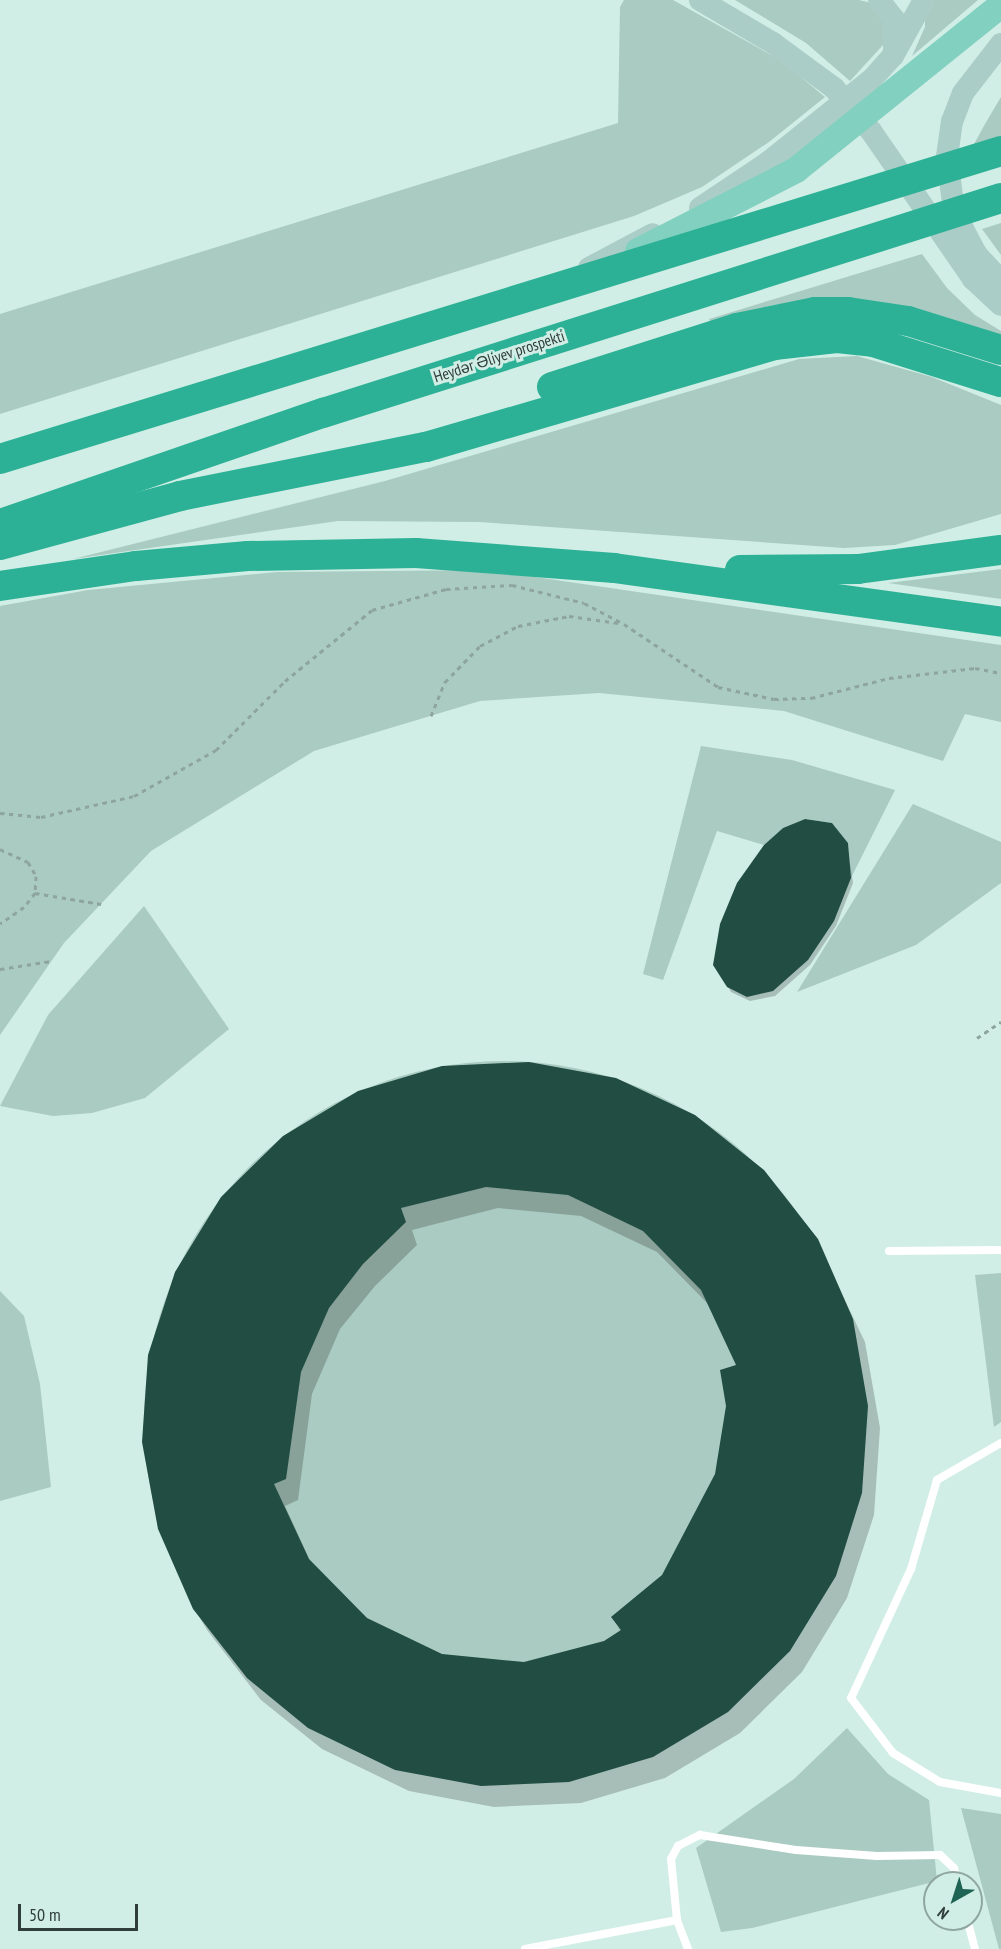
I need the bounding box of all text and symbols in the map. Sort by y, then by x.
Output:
street label: Heydər Əliyev prospekti [431,326,567,386]
north arrow [923,1871,983,1931]
scale bar [21,1892,141,1930]
text: 50 m [29,1903,61,1926]
text: N [933,1903,953,1924]

